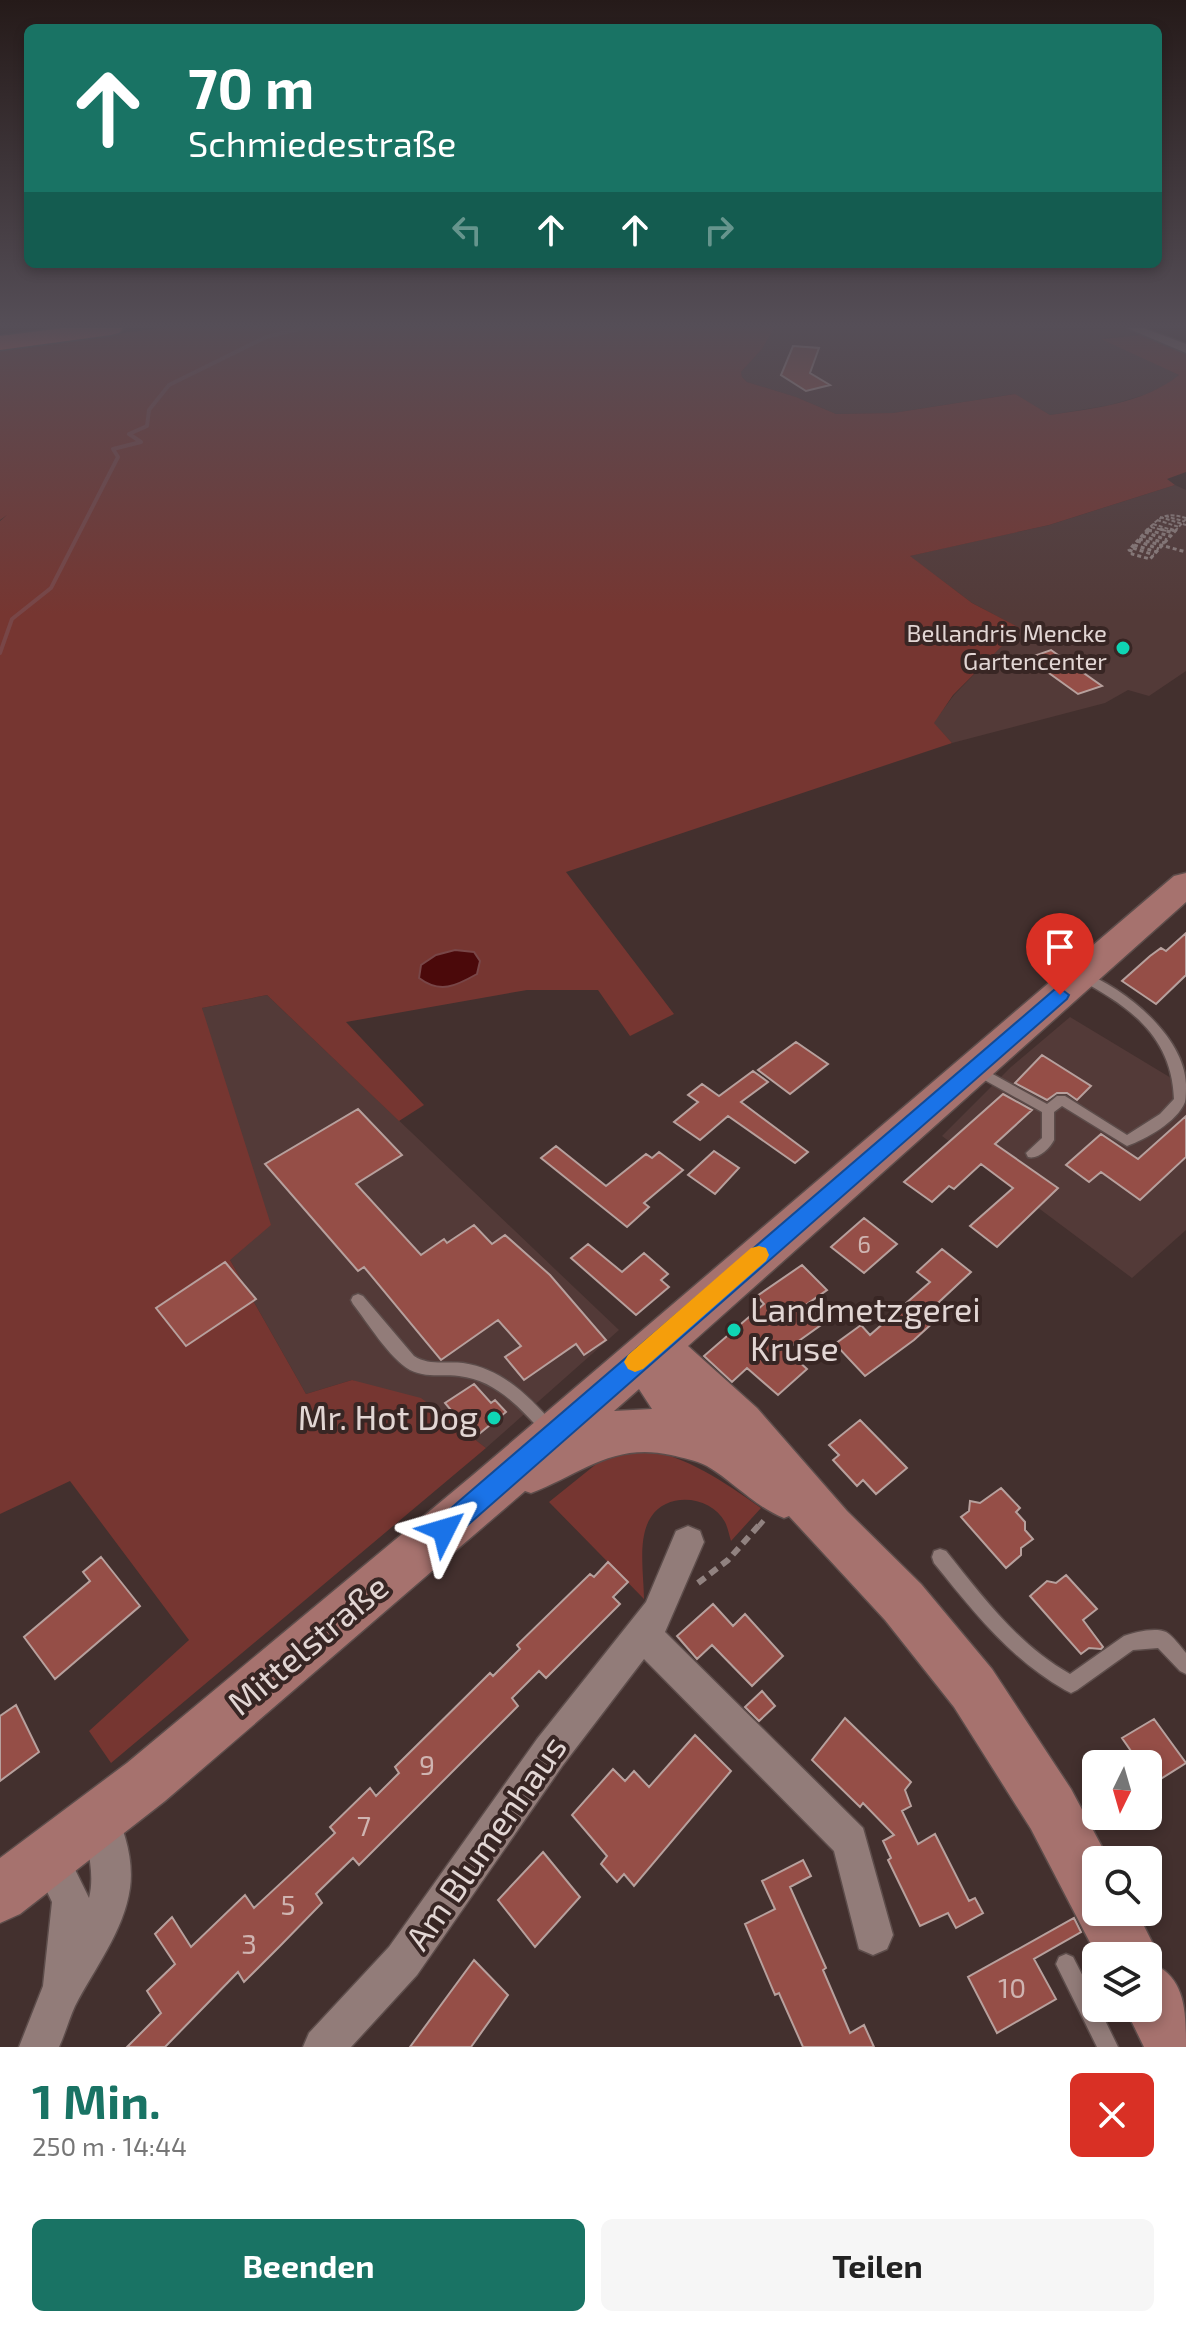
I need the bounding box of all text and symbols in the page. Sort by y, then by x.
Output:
text: 70 m [188,53,314,120]
icon: ahead [56,56,160,160]
text: Schmiedestraße [188,121,456,164]
icon: left [445,208,489,252]
icon: ahead [529,208,573,252]
icon: ahead [613,208,657,252]
icon: right [697,208,741,252]
place label: Bellandris Mencke Gartencenter [907,618,1107,675]
marker: Bellandris Mencke Gartencenter [1114,639,1132,657]
pin [1026,913,1094,995]
icon: arrive [1038,925,1082,969]
house number: 6 [857,1229,871,1258]
place label: Landmetzgerei Kruse [750,1288,981,1368]
marker: Landmetzgerei Kruse [725,1321,743,1339]
place label: Mr. Hot Dog [298,1396,478,1437]
marker: Mr. Hot Dog [485,1409,503,1427]
position arrow [402,1488,486,1572]
street label: Mittelstraße [219,1565,395,1723]
street label: Am Blumenhaus [396,1727,574,1957]
house number: 9 [419,1747,435,1781]
north arrow [1082,1750,1162,1830]
map controls [1082,1750,1162,2022]
house number: 7 [357,1808,371,1842]
button: search [1082,1846,1162,1926]
house number: 5 [280,1887,296,1921]
house number: 3 [241,1926,257,1960]
button: layers [1082,1942,1162,2022]
house number: 10 [998,1970,1026,2004]
text: 1 Min. [32,2071,161,2129]
button: close [1070,2073,1154,2157]
text: 250 m · 14:44 [32,2130,187,2161]
button: Beenden [32,2219,585,2311]
button: Teilen [601,2219,1154,2311]

